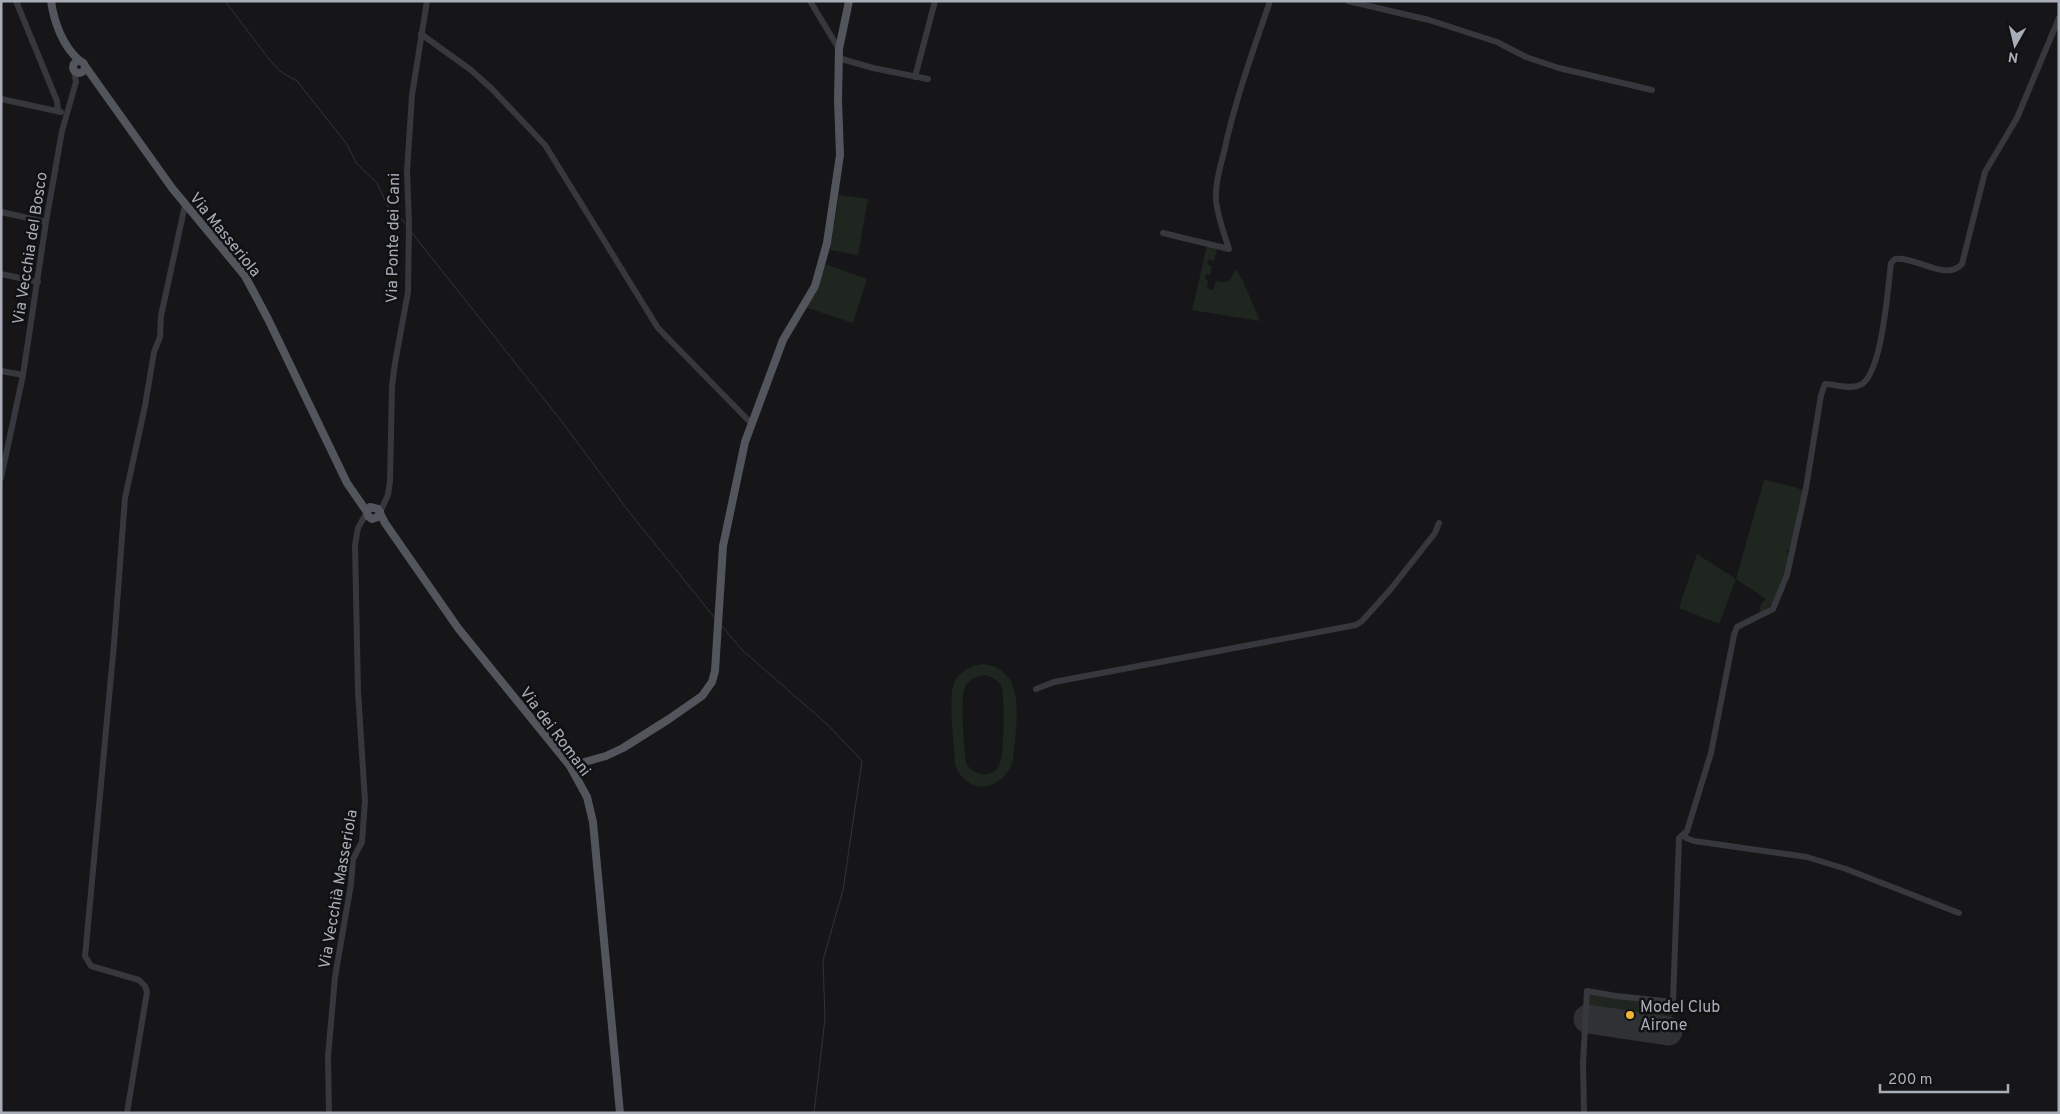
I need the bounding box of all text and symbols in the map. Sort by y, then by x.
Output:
north arrow [1990,20,2040,70]
text: N [2007,47,2020,66]
street label: Via Vecchia del Bosco [9,170,53,326]
street label: Via Ponte dei Cani [383,173,405,303]
street label: Via Masseriola [184,189,265,282]
street label: Via dei Romani [514,684,594,781]
street label: Via Vecchià Masseriola [315,808,363,971]
place label: Model Club Airone [1640,998,1720,1036]
marker: Model Club Airone [1624,1009,1636,1021]
scale bar [1880,1062,2008,1094]
text: 200 m [1888,1071,1933,1090]

